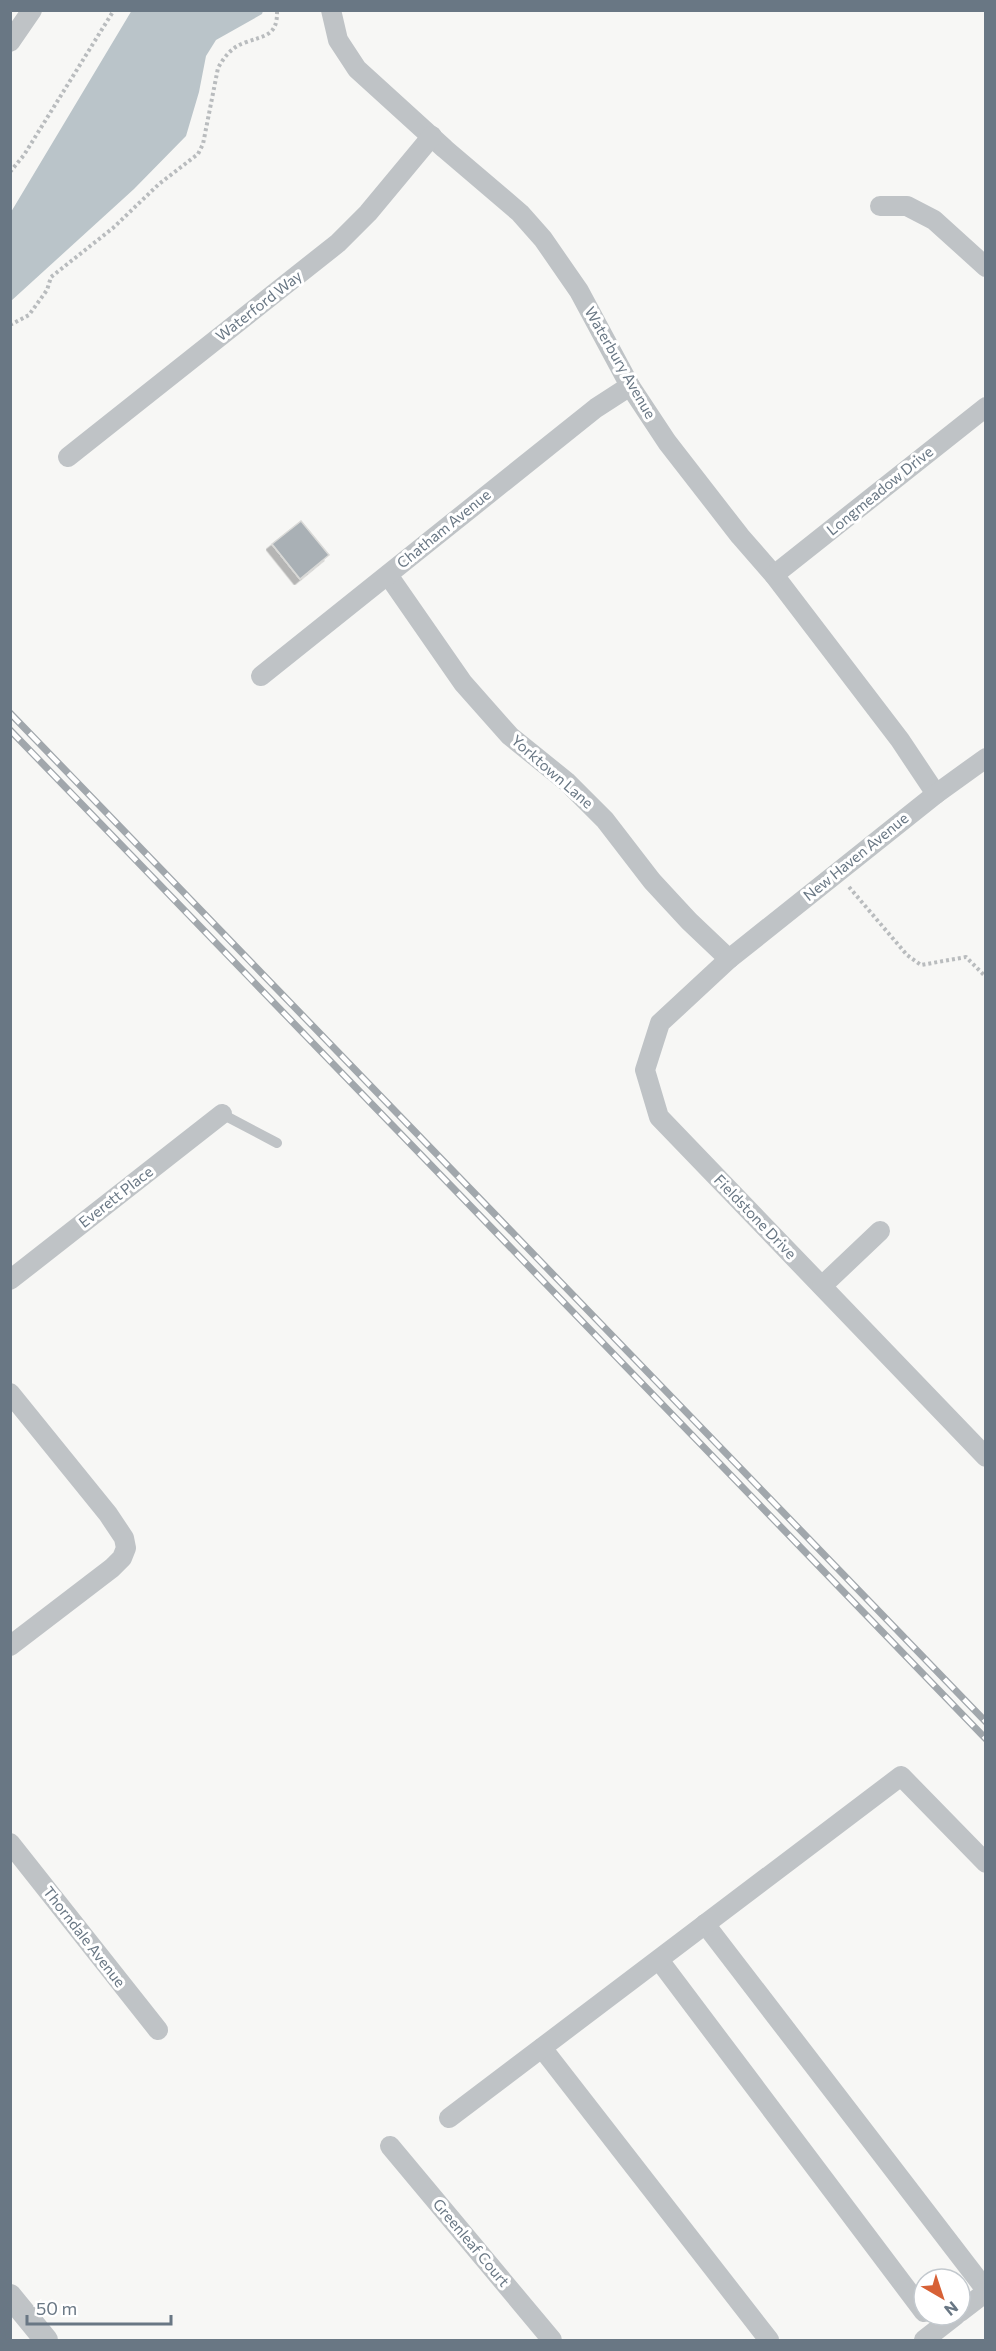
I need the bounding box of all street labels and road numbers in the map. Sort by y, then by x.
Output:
street label: Waterford Way [212,266,305,344]
street label: Waterbury Avenue [582,303,660,422]
street label: Longmeadow Drive [823,442,936,539]
street label: Chatham Avenue [393,485,494,571]
street label: Yorktown Lane [508,731,597,812]
street label: New Haven Avenue [799,808,911,904]
street label: Everett Place [75,1162,156,1231]
street label: Fieldstone Drive [711,1170,801,1262]
street label: Thorndale Avenue [40,1882,130,1990]
street label: Greenleaf Court [430,2195,514,2290]

